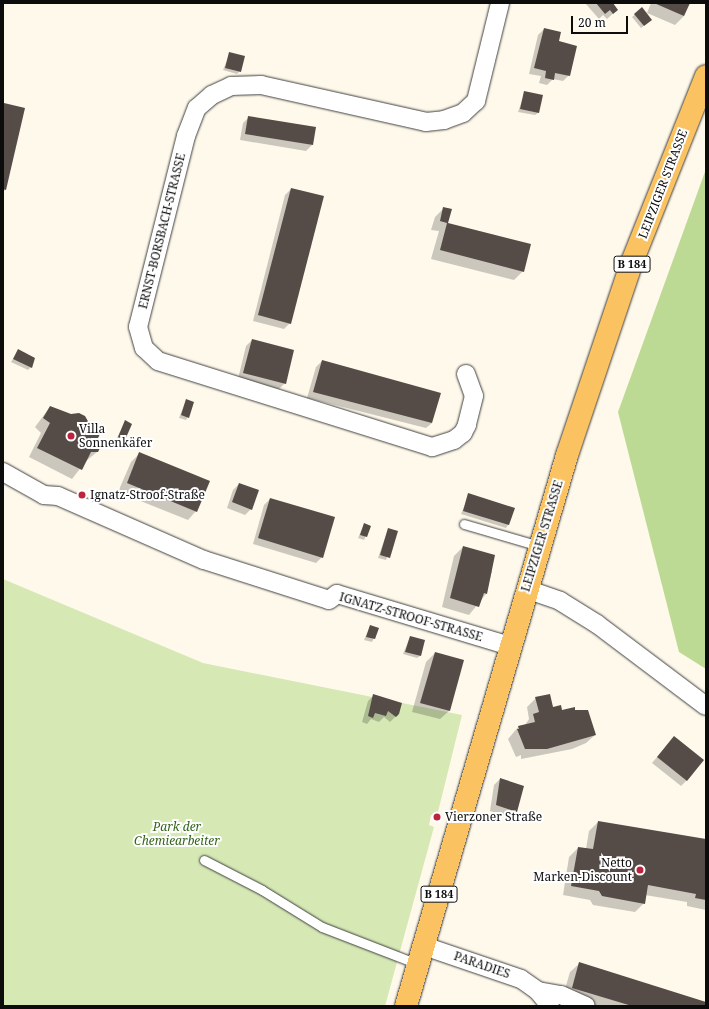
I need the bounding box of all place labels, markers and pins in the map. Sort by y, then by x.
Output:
place label: Villa Sonnenkäfer [79,422,152,450]
marker: Villa Sonnenkäfer [66,431,76,441]
place label: Ignatz-Stroof-Straße [90,488,205,502]
marker: Ignatz-Stroof-Straße [77,490,87,500]
place label: Vierzoner Straße [445,810,542,824]
marker: Vierzoner Straße [432,812,442,822]
place label: Netto Marken-Discount [533,856,632,884]
marker: Netto Marken-Discount [635,865,645,875]

